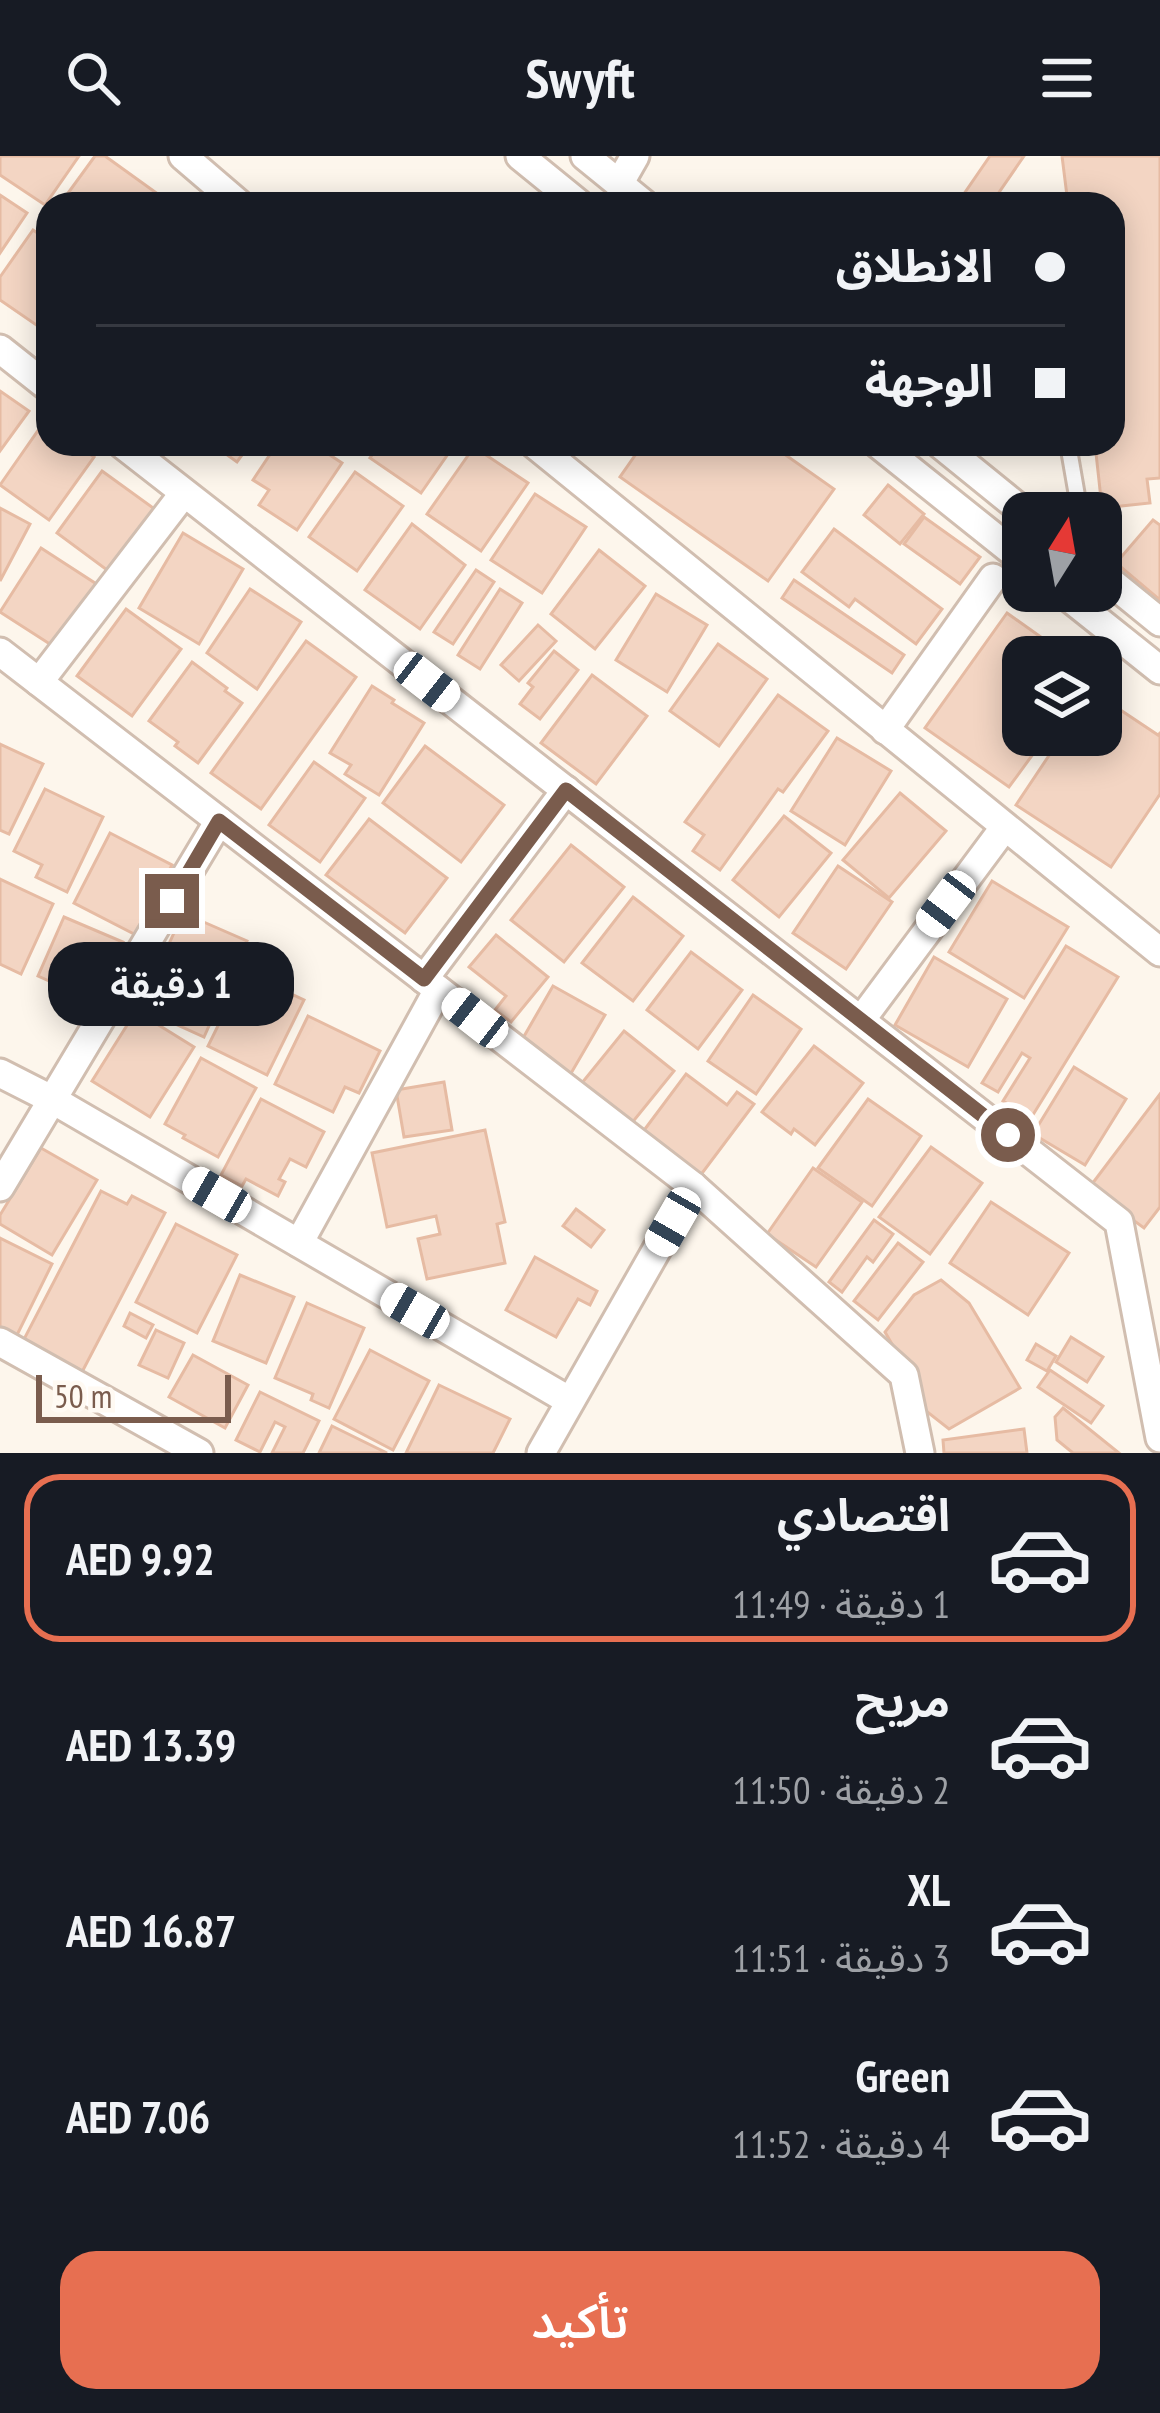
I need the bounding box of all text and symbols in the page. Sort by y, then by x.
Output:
text: Swyft [525,43,635,113]
icon: search [60,45,126,111]
icon: menu [1034,45,1100,111]
text: الانطلاق [836,236,993,294]
text: الوجهة [865,351,993,409]
north arrow [1002,492,1122,612]
map controls [1002,492,1122,756]
button: layers [1002,636,1122,756]
car [388,646,466,718]
car [910,864,982,944]
route end [145,874,199,928]
callout: 1 دقيقة [49,943,295,1027]
text: 1 دقيقة [110,958,232,1009]
car [436,982,514,1054]
route start [981,1108,1035,1162]
car [177,1161,257,1229]
car [639,1182,707,1262]
car [375,1277,455,1345]
scale bar [36,1369,231,1422]
text: 50 m [54,1374,112,1417]
text: اقتصادي [777,1485,950,1543]
icon: car [986,1504,1094,1612]
text: AED 9.92 [66,1529,215,1587]
text: 1 دقيقة · 11:49 [732,1578,950,1629]
text: مريح [855,1671,950,1729]
icon: car [986,1690,1094,1798]
text: AED 13.39 [66,1715,236,1773]
text: 2 دقيقة · 11:50 [732,1764,950,1815]
text: XL [907,1860,950,1918]
icon: car [986,1876,1094,1984]
text: AED 16.87 [66,1901,236,1959]
text: 3 دقيقة · 11:51 [732,1932,950,1983]
text: Green [855,2046,950,2104]
icon: car [986,2062,1094,2170]
text: AED 7.06 [66,2087,210,2145]
text: 4 دقيقة · 11:52 [732,2118,950,2169]
button: تأكيد [60,2251,1100,2389]

